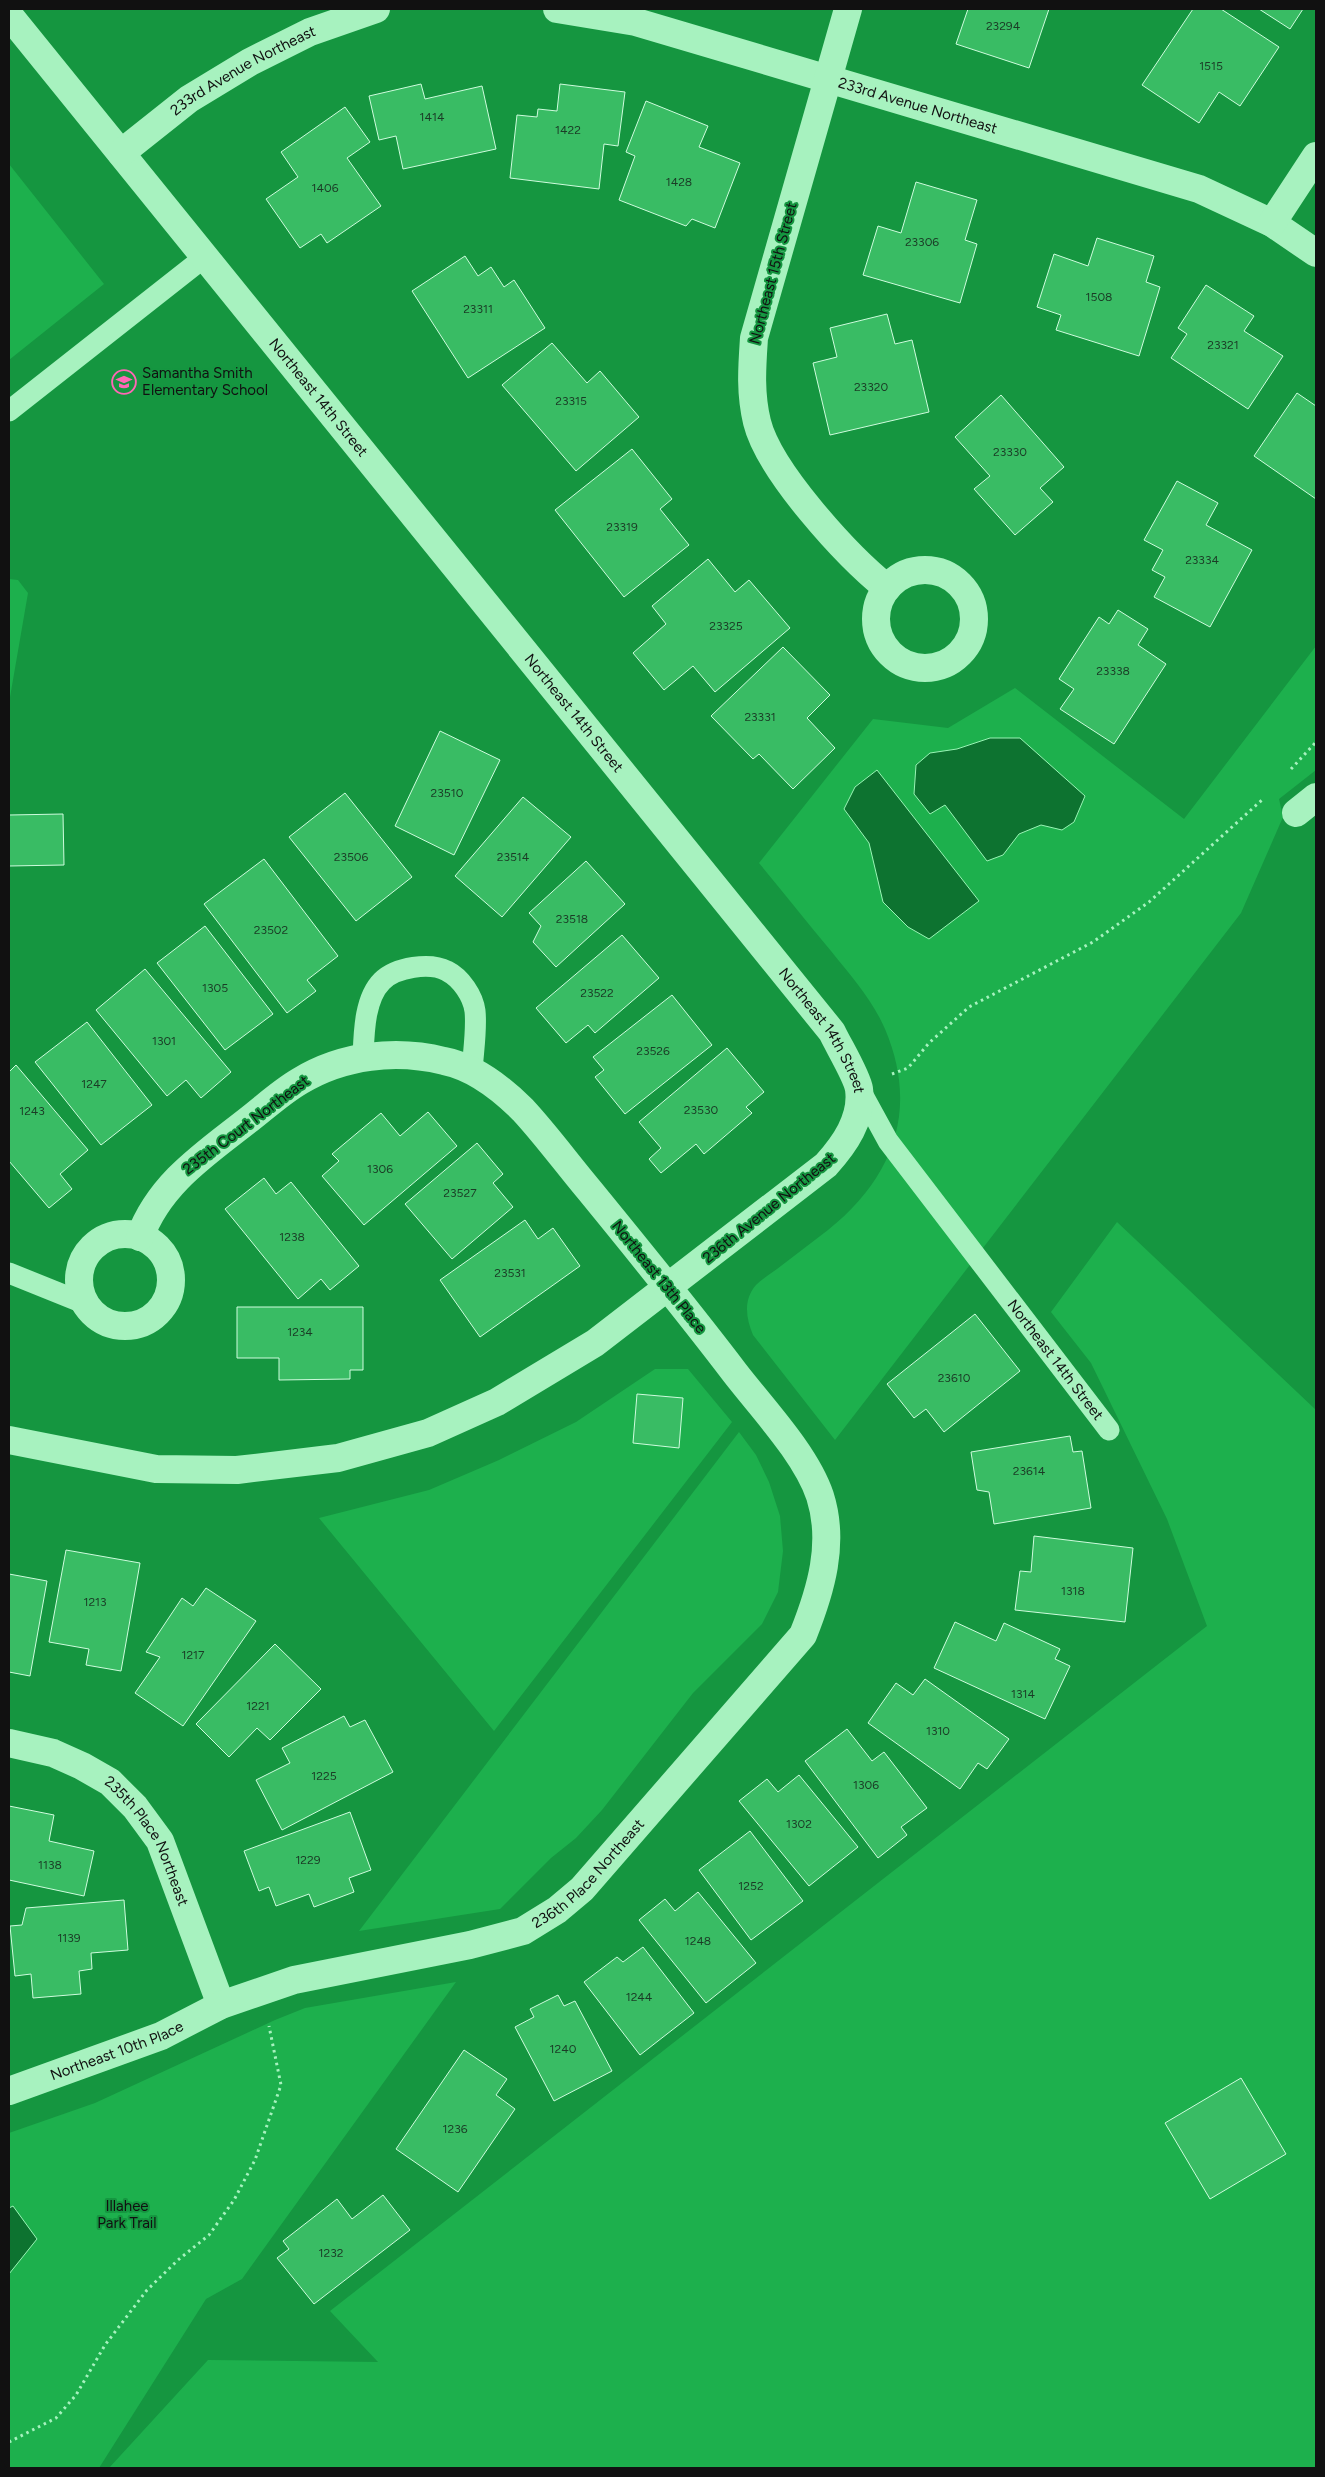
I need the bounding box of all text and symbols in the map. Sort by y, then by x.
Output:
house number: 23294 [986,19,1021,33]
street label: 233rd Avenue Northeast [167,22,318,119]
house number: 1515 [1199,59,1223,73]
street label: 233rd Avenue Northeast [836,74,1000,138]
house number: 1414 [420,110,445,124]
house number: 1422 [555,123,581,137]
house number: 1428 [666,175,692,189]
house number: 1406 [312,181,339,195]
street label: Northeast 15th Street [745,200,801,346]
house number: 23306 [905,235,939,249]
house number: 1508 [1086,290,1112,304]
house number: 23311 [463,302,493,316]
street label: Northeast 14th Street [265,335,372,461]
house number: 23321 [1207,338,1239,352]
place label: Samantha Smith Elementary School [142,364,268,399]
school or university icon: Samantha Smith Elementary School [111,369,137,395]
house number: 23320 [854,380,888,394]
house number: 23315 [555,394,587,408]
house number: 23330 [993,445,1027,459]
house number: 23319 [606,520,638,534]
house number: 23334 [1185,553,1219,567]
house number: 23325 [709,619,743,633]
street label: Northeast 14th Street [521,650,627,776]
house number: 23338 [1096,664,1130,678]
house number: 23331 [744,710,776,724]
house number: 23510 [431,786,464,800]
house number: 23506 [334,850,369,864]
house number: 23514 [497,850,530,864]
house number: 23518 [556,912,588,926]
house number: 23502 [254,923,288,937]
street label: Northeast 14th Street [775,964,868,1094]
house number: 1305 [202,981,228,995]
house number: 23522 [580,986,614,1000]
house number: 1301 [152,1034,176,1048]
house number: 23526 [636,1044,670,1058]
street label: 235th Court Northeast [179,1072,313,1178]
house number: 1247 [81,1077,107,1091]
house number: 23530 [684,1103,718,1117]
house number: 1243 [19,1104,45,1118]
street label: 236th Avenue Northeast [699,1149,839,1267]
house number: 1306 [367,1162,393,1176]
house number: 23527 [443,1186,477,1200]
street label: Northeast 13th Place [608,1217,710,1337]
house number: 1238 [279,1230,305,1244]
house number: 23531 [494,1266,526,1280]
street label: Northeast 14th Street [1004,1296,1107,1424]
house number: 1234 [287,1325,313,1339]
house number: 23610 [938,1371,971,1385]
house number: 23614 [1013,1464,1046,1478]
house number: 1318 [1061,1584,1085,1598]
house number: 1213 [83,1595,107,1609]
house number: 1217 [181,1648,205,1662]
house number: 1314 [1011,1687,1035,1701]
house number: 1221 [246,1699,270,1713]
house number: 1310 [926,1724,950,1738]
house number: 1225 [311,1769,337,1783]
street label: 235th Place Northeast [102,1772,192,1909]
house number: 1306 [853,1778,879,1792]
street label: 236th Place Northeast [529,1815,648,1932]
house number: 1302 [786,1817,812,1831]
house number: 1229 [295,1853,321,1867]
house number: 1138 [38,1858,62,1872]
house number: 1252 [738,1879,764,1893]
house number: 1139 [57,1931,81,1945]
house number: 1248 [685,1934,711,1948]
house number: 1244 [626,1990,653,2004]
street label: Northeast 10th Place [48,2017,186,2084]
house number: 1240 [550,2042,577,2056]
house number: 1236 [443,2122,468,2136]
park label: Illahee Park Trail [97,2197,157,2232]
house number: 1232 [319,2246,343,2260]

